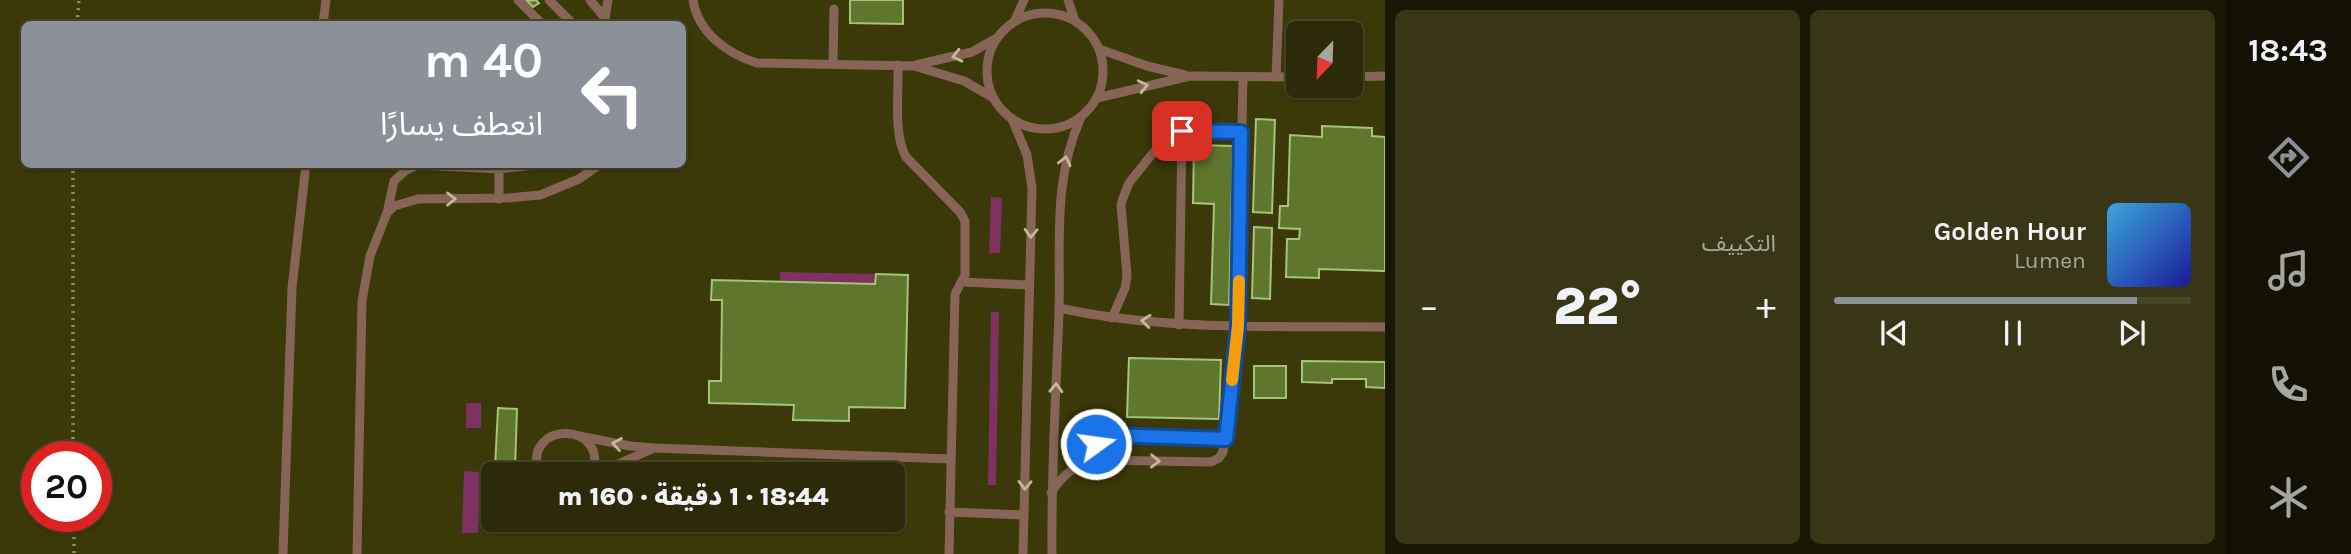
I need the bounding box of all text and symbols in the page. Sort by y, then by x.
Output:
north arrow [1286,21,1363,98]
map controls [1286,21,1363,98]
text: 40 m [424,32,543,89]
text: 18:43 [2248,32,2328,69]
one-way arrow [951,48,963,62]
icon: left [567,49,658,140]
one-way arrow [1137,80,1149,94]
pin [1152,101,1212,161]
text: انعطف يسارًا [380,106,543,143]
icon: arrive [1163,112,1201,150]
icon: directions [2264,133,2313,182]
one-way arrow [1057,155,1071,167]
one-way arrow [446,191,457,207]
text: Golden Hour [1934,216,2086,247]
one-way arrow [1023,228,1039,239]
text: التكييف [1702,230,1776,257]
icon: music [2264,246,2313,295]
text: Lumen [2014,247,2086,274]
text: 22° [1553,276,1642,337]
text: − [1419,284,1439,329]
text: + [1756,284,1776,329]
one-way arrow [1140,314,1152,329]
icon: previous [1875,314,1913,352]
icon: pause [1994,314,2032,352]
icon: next [2113,314,2151,352]
icon: phone [2264,360,2313,409]
one-way arrow [1048,382,1063,393]
position arrow [1059,407,1133,481]
one-way arrow [611,437,623,452]
speed limit sign: 20 [21,441,112,532]
one-way arrow [1150,454,1161,469]
icon: climate [2264,473,2313,522]
one-way arrow [1017,480,1033,491]
text: 18:44 · 1 دقيقة · 160 m [557,481,829,512]

